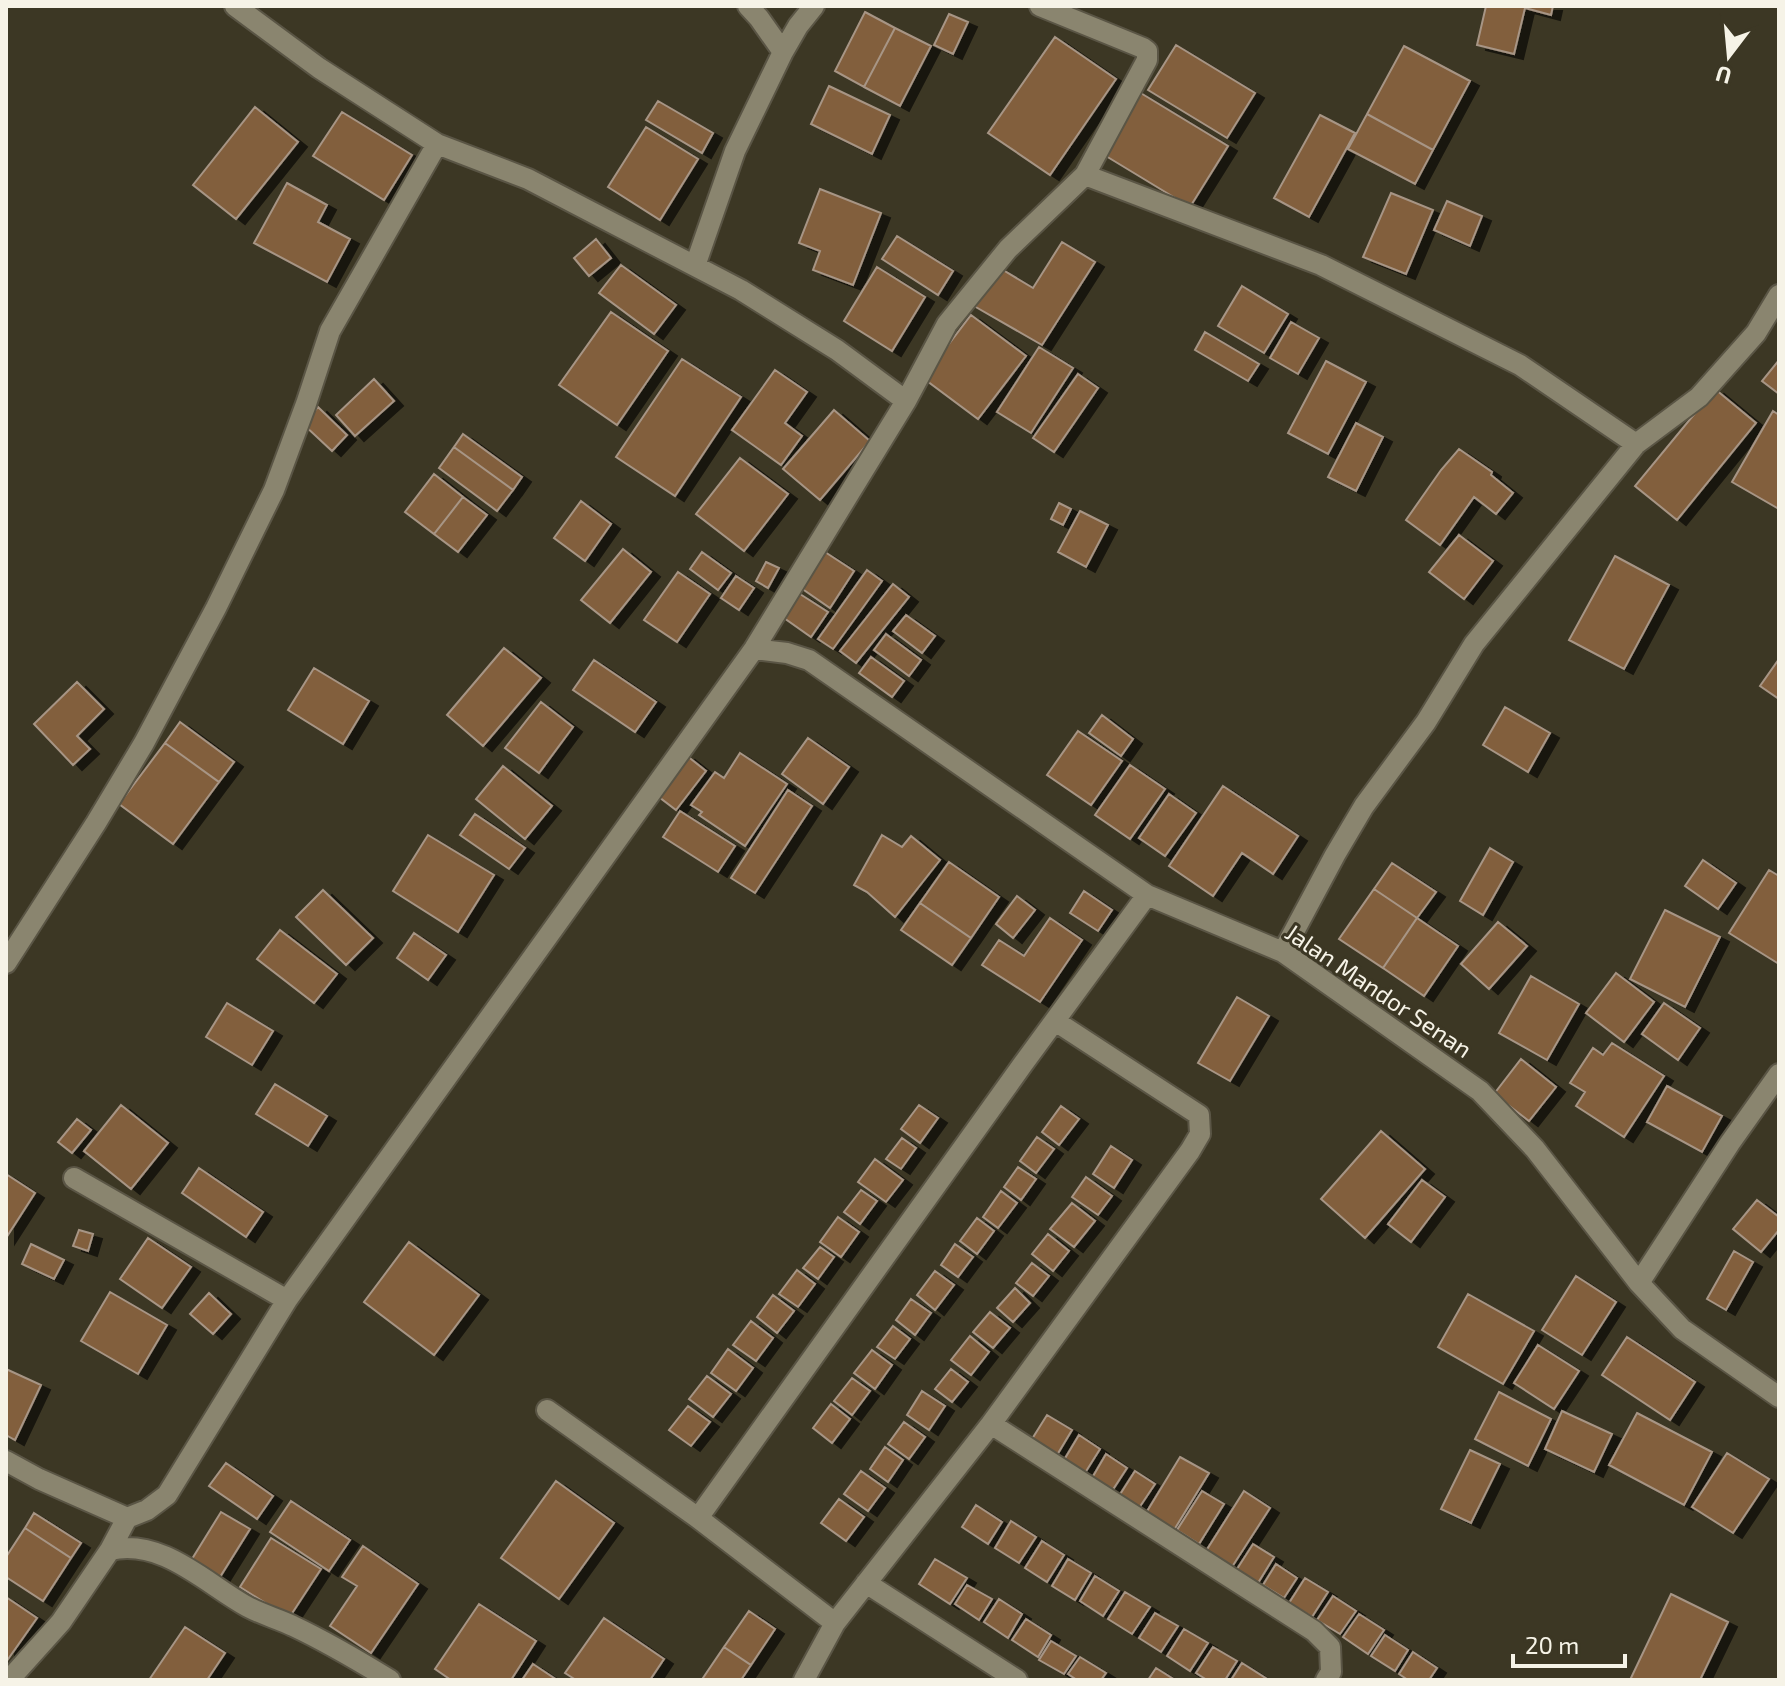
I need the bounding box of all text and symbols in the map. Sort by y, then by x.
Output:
north arrow [1689,16,1769,96]
text: U [1712,62,1734,91]
street label: Jalan Mandor Senan [1280,917,1478,1063]
scale bar [1513,1618,1625,1668]
text: 20 m [1525,1630,1579,1659]

